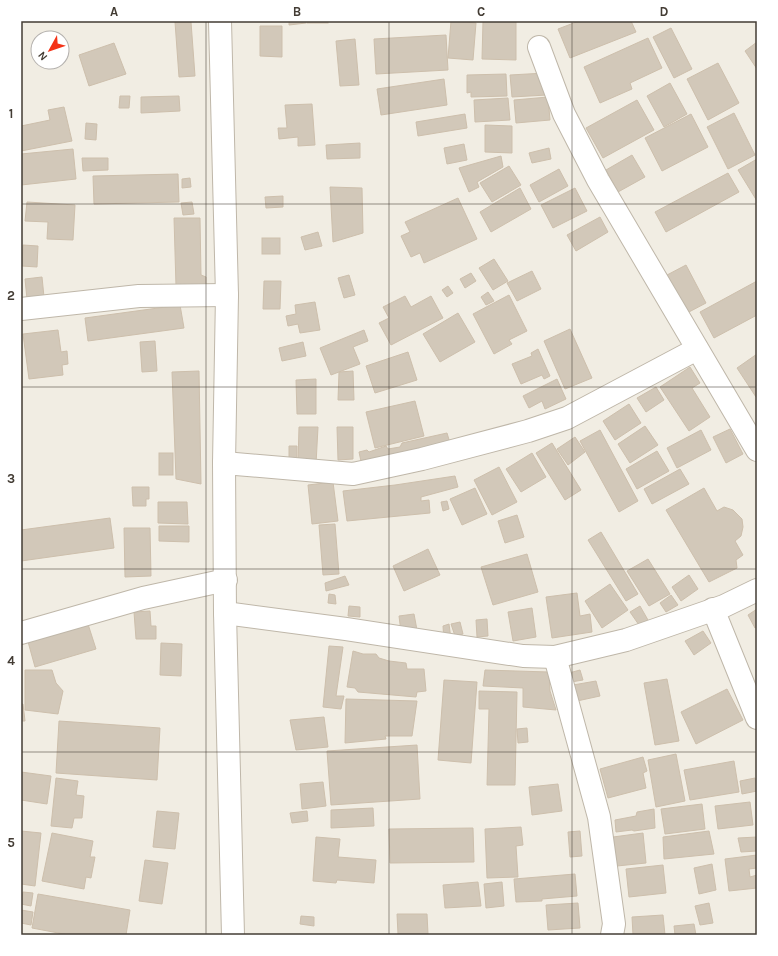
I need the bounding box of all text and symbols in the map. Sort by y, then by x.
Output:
text: A [110,4,118,19]
text: B [293,4,301,19]
text: C [477,4,485,19]
text: D [660,4,669,19]
north arrow [30,30,70,70]
text: N [35,49,50,63]
text: 1 [9,106,13,121]
text: 2 [7,288,15,303]
text: 3 [7,471,15,486]
text: 4 [7,653,15,668]
text: 5 [7,835,15,850]

